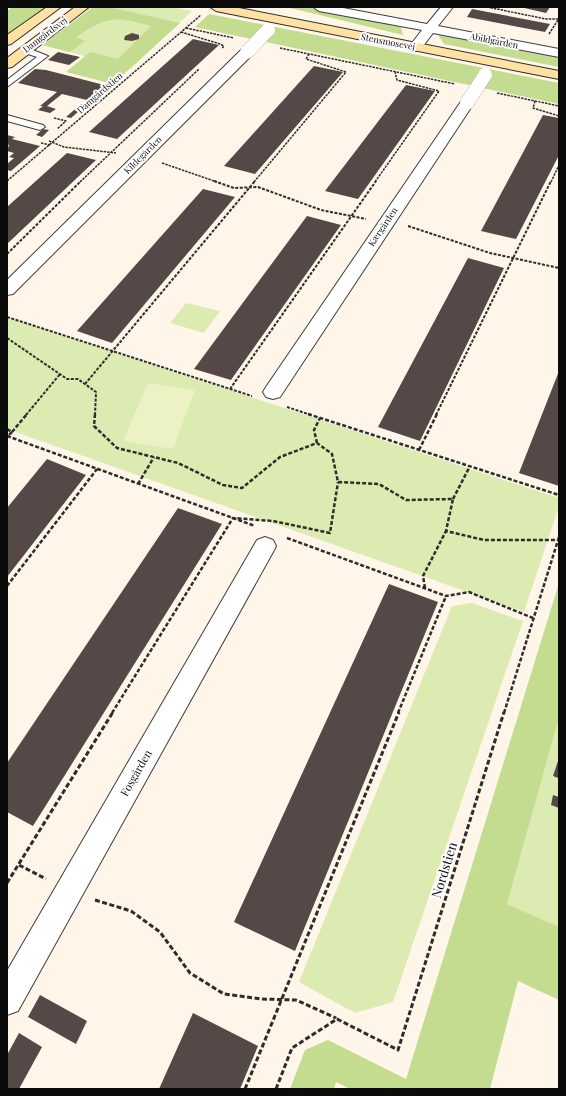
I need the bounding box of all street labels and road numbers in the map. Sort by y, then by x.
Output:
street label: Damgårdsvej [20,14,69,55]
street label: Abildgården [468,29,520,51]
street label: Stensmosevej [360,30,416,52]
street label: Damgårdstien [74,69,125,115]
street label: Kildegården [121,132,164,176]
street label: Kærgården [365,204,400,248]
street label: Fosgården [116,746,155,799]
street label: Nordstien [427,840,460,900]

